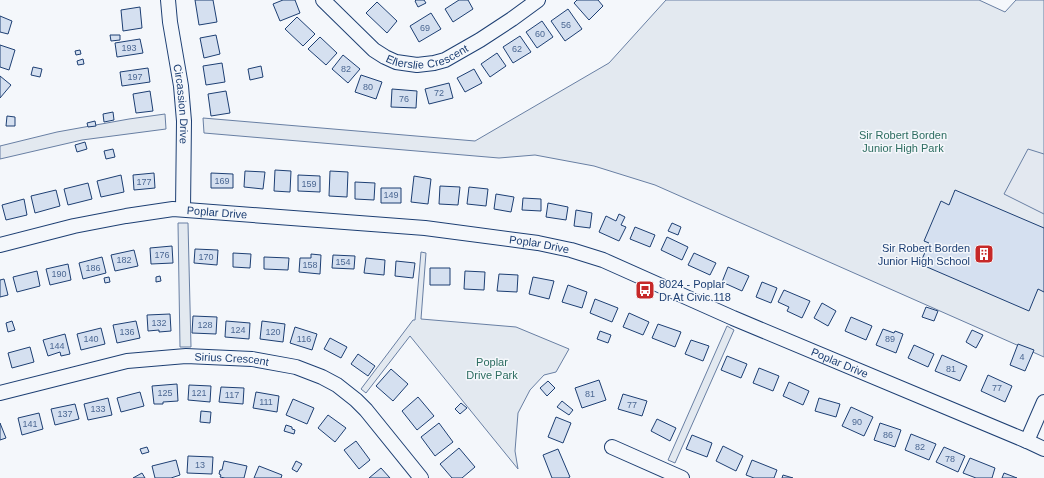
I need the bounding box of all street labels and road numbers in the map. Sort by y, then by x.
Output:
street label: Ellerslie Crescent [384,42,470,71]
street label: Circassion Drive [171,63,190,144]
street label: Poplar Drive [186,204,248,221]
street label: Poplar Drive [509,233,570,255]
street label: Poplar Drive [810,345,870,380]
street label: Sirius Crescent [194,350,270,368]

